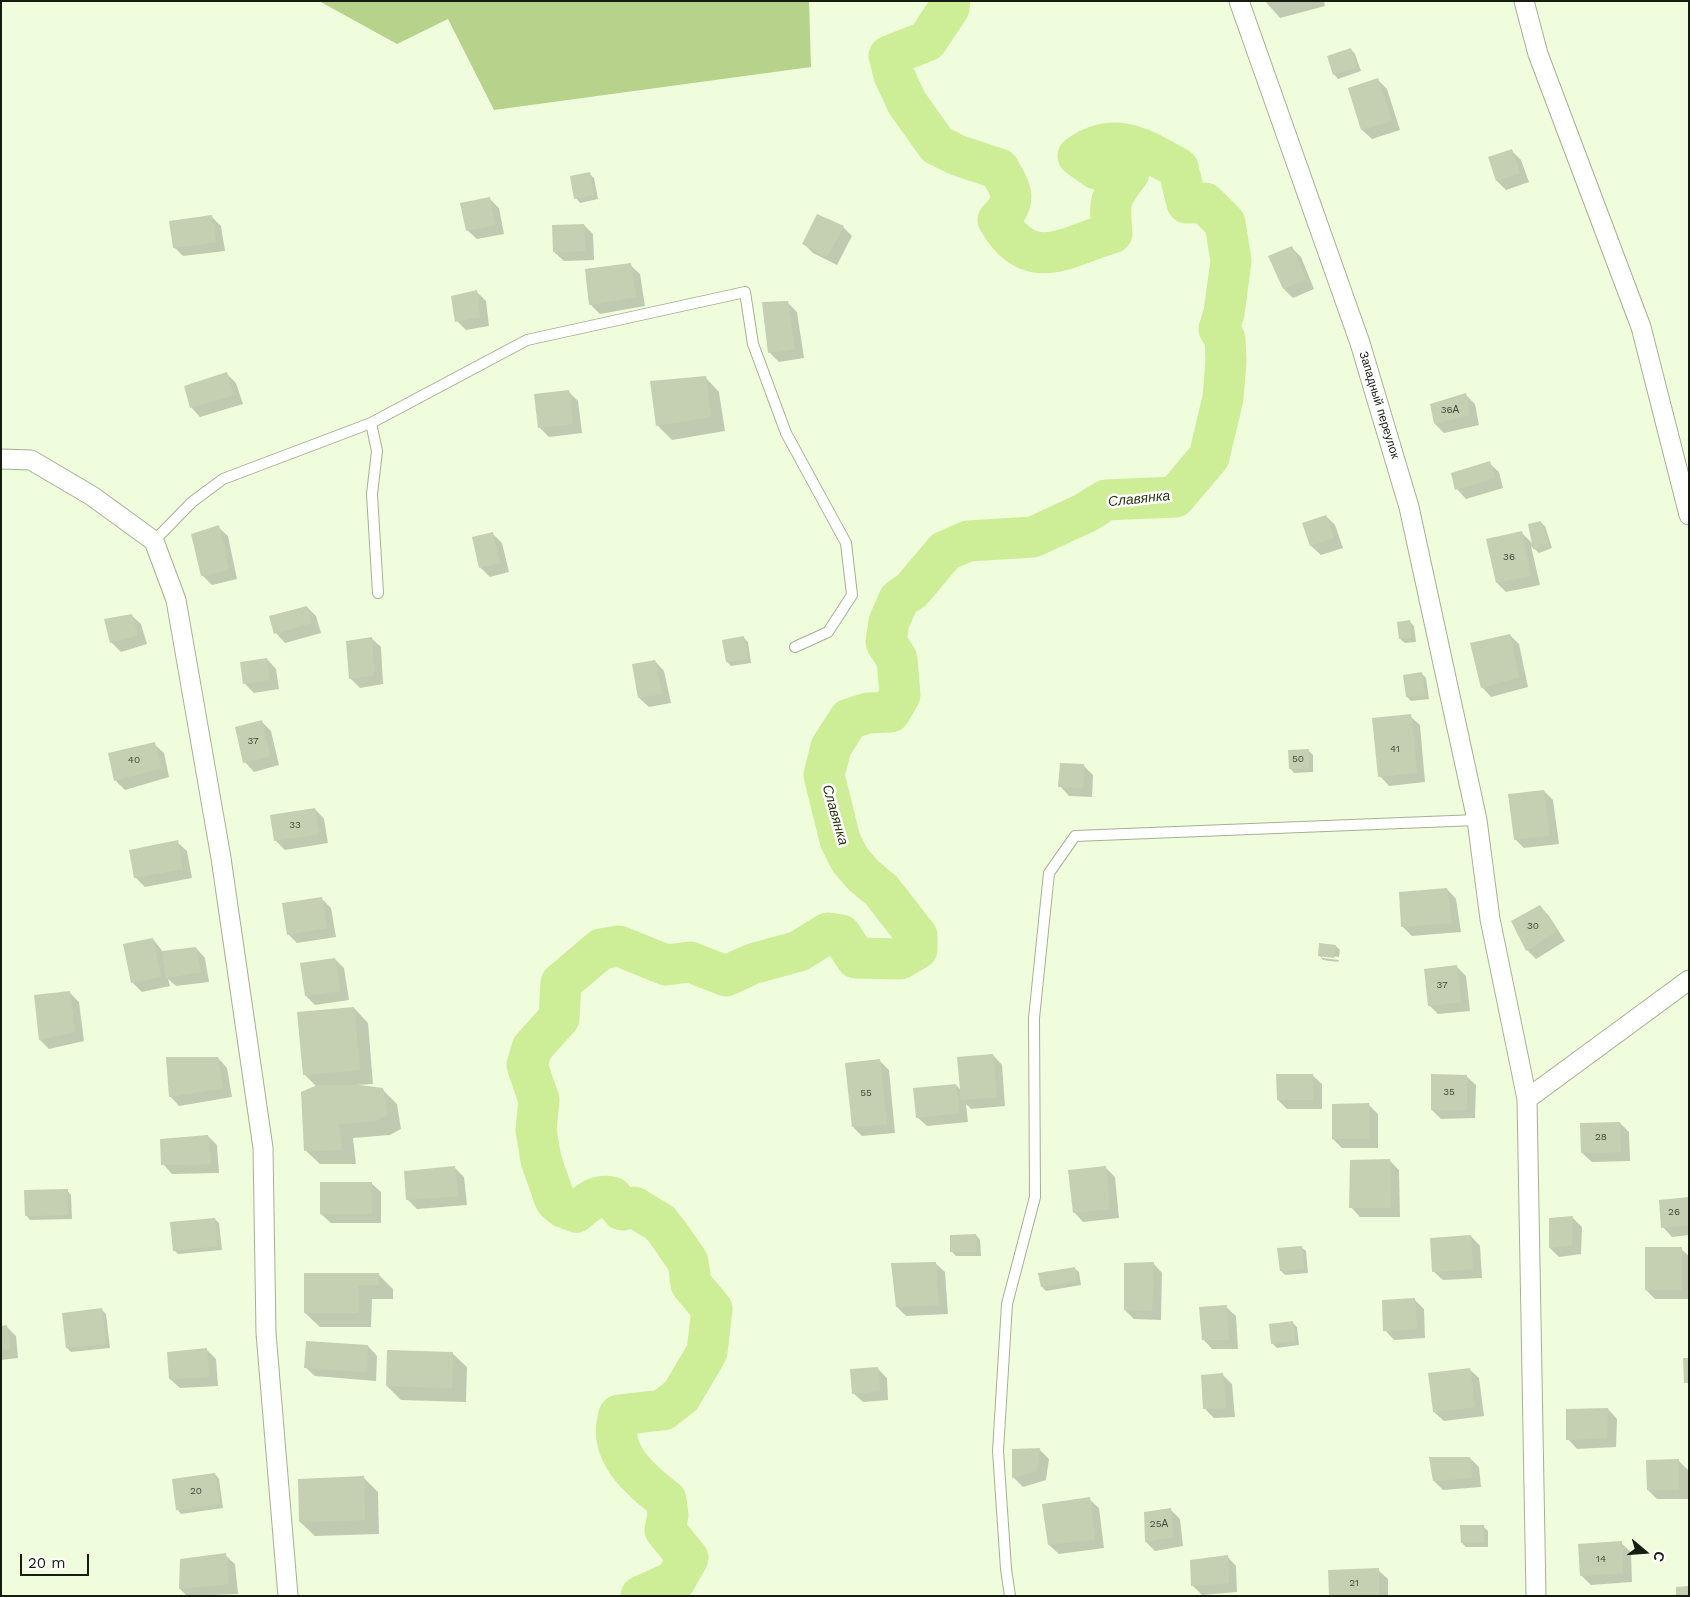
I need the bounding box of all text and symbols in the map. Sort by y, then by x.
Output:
street label: Западный переулок [1356,350,1402,460]
house number: 36А [1441,404,1459,416]
water label: Славянка [1107,487,1171,511]
house number: 36 [1503,551,1515,563]
house number: 37 [247,735,259,747]
house number: 41 [1390,743,1400,755]
house number: 50 [1292,753,1304,765]
house number: 40 [128,754,140,766]
water label: Славянка [818,783,852,847]
house number: 33 [289,819,301,831]
house number: 30 [1527,920,1539,932]
house number: 37 [1436,979,1448,991]
house number: 35 [1443,1086,1455,1098]
house number: 55 [860,1087,872,1099]
house number: 28 [1595,1131,1607,1143]
house number: 26 [1668,1206,1680,1218]
house number: 20 [190,1485,202,1497]
house number: 25А [1150,1518,1168,1530]
north arrow [1620,1527,1670,1577]
scale bar [22,1544,91,1576]
text: С [1650,1549,1668,1564]
house number: 14 [1596,1553,1606,1565]
text: 20 m [28,1554,66,1572]
house number: 21 [1349,1577,1359,1589]

